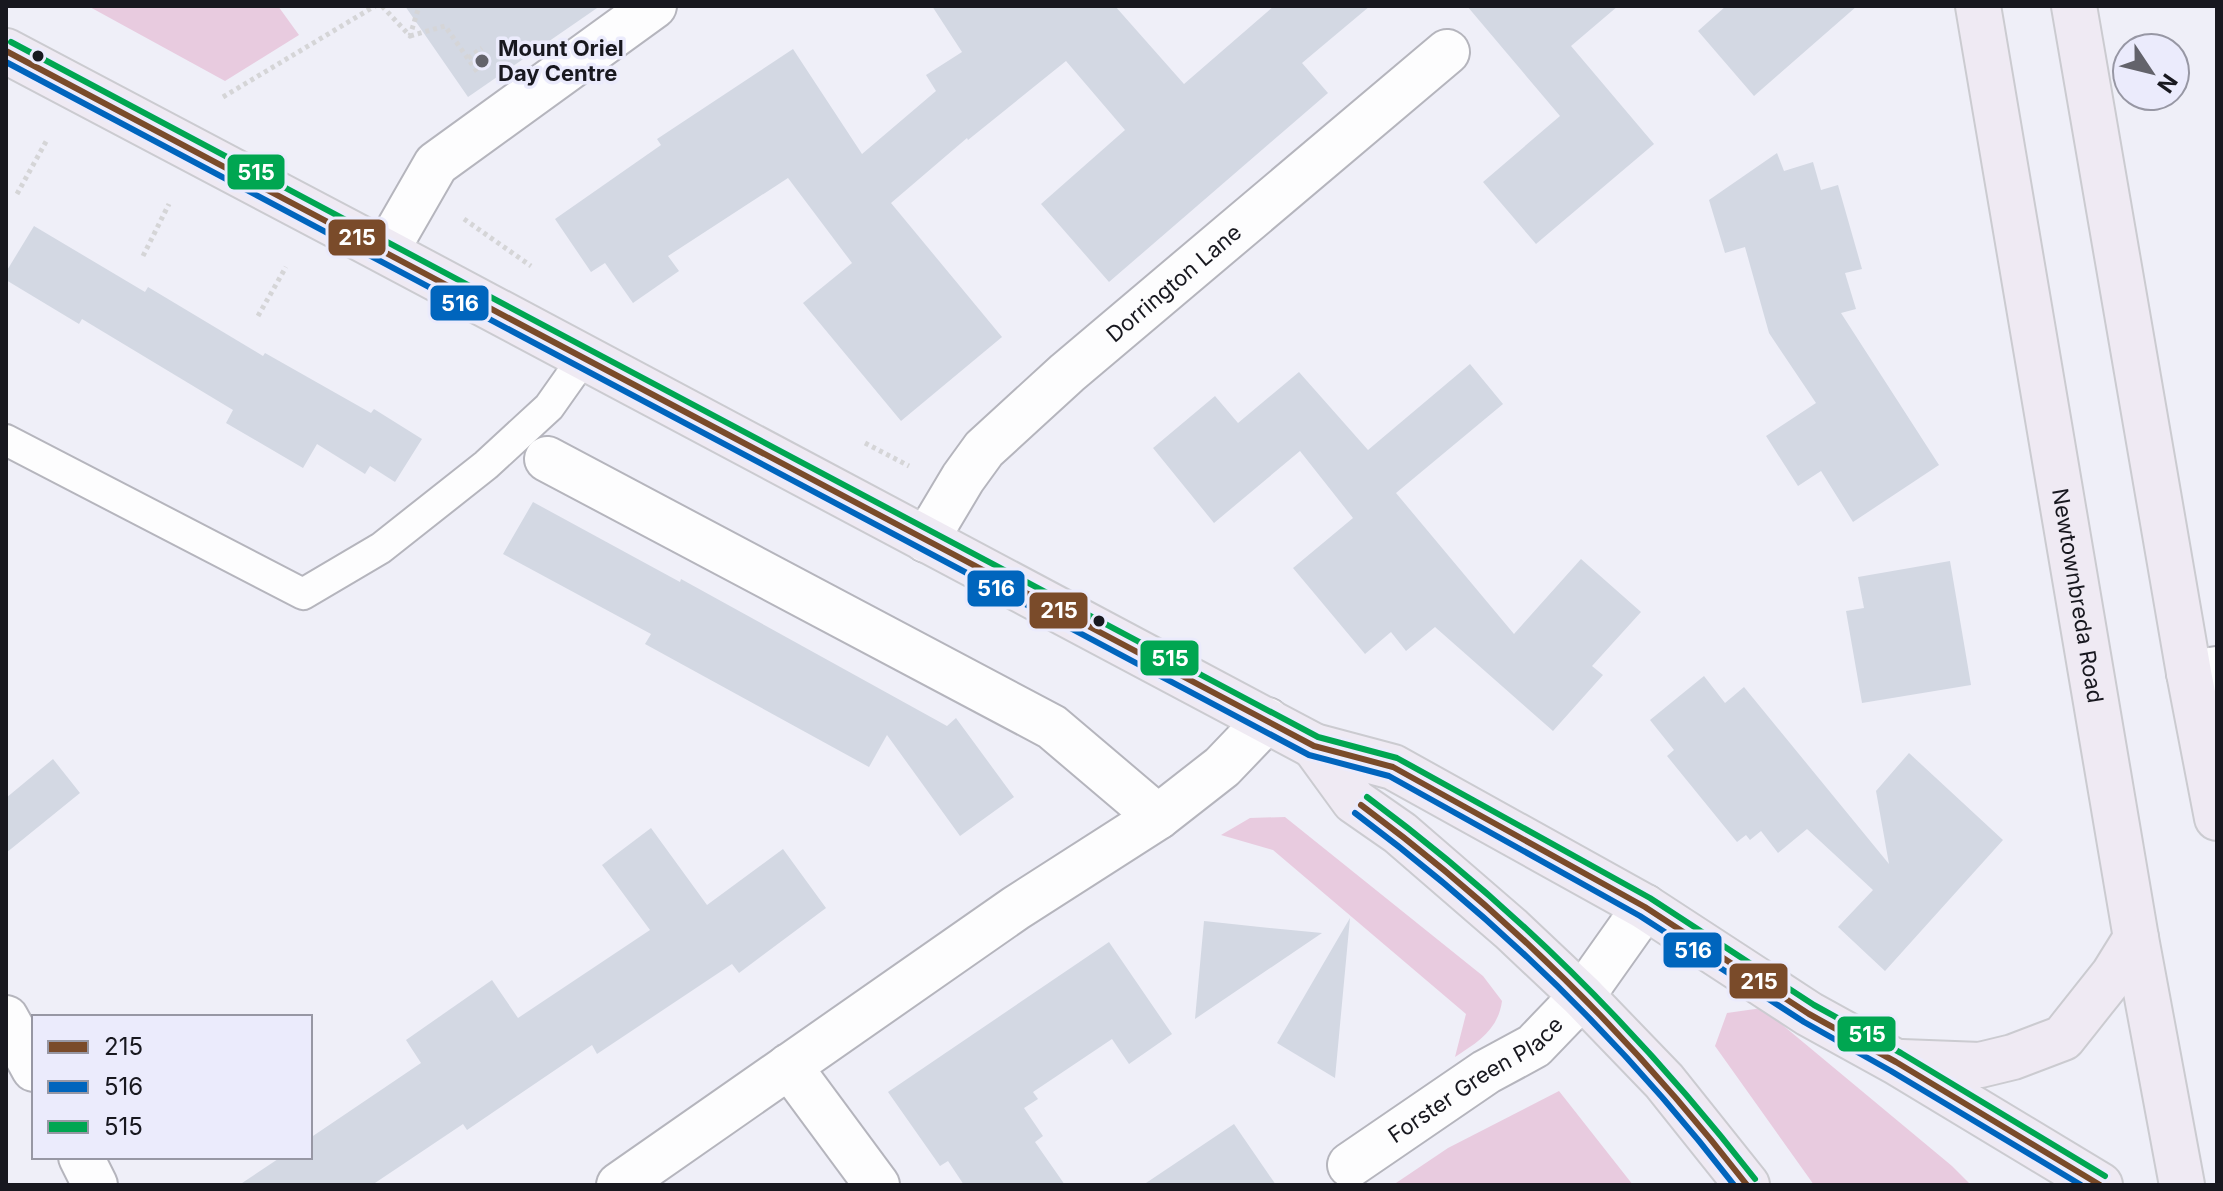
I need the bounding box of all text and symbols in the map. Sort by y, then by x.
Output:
north arrow [2111,32,2191,112]
place label: Mount Oriel Day Centre [498,35,624,86]
unlabelled marker [30,48,46,64]
marker: Mount Oriel Day Centre [473,52,491,70]
text: N [2152,69,2183,98]
line badge: 515 [226,153,286,191]
text: 515 [237,159,275,185]
line badge: 215 [327,218,387,257]
street label: Dorrington Lane [1101,219,1246,347]
text: 215 [338,224,376,250]
line badge: 516 [429,284,490,322]
text: 516 [441,290,479,316]
street label: Newtownbreda Road [2047,486,2109,705]
line badge: 516 [966,569,1026,608]
text: 516 [977,575,1015,601]
line badge: 215 [1028,591,1089,630]
text: 215 [1040,597,1078,623]
unlabelled marker [1091,613,1107,629]
line badge: 515 [1139,639,1200,677]
text: 515 [1151,645,1189,671]
line badge: 516 [1662,931,1723,969]
text: 516 [1674,937,1712,963]
line badge: 215 [1728,962,1789,1000]
text: 215 [1740,968,1778,994]
street label: Forster Green Place [1383,1011,1568,1148]
legend [32,1015,312,1159]
line badge: 515 [1836,1015,1897,1053]
text: 515 [1848,1021,1886,1047]
text: 215 [104,1032,143,1061]
text: 516 [104,1072,143,1101]
text: 515 [104,1112,143,1141]

